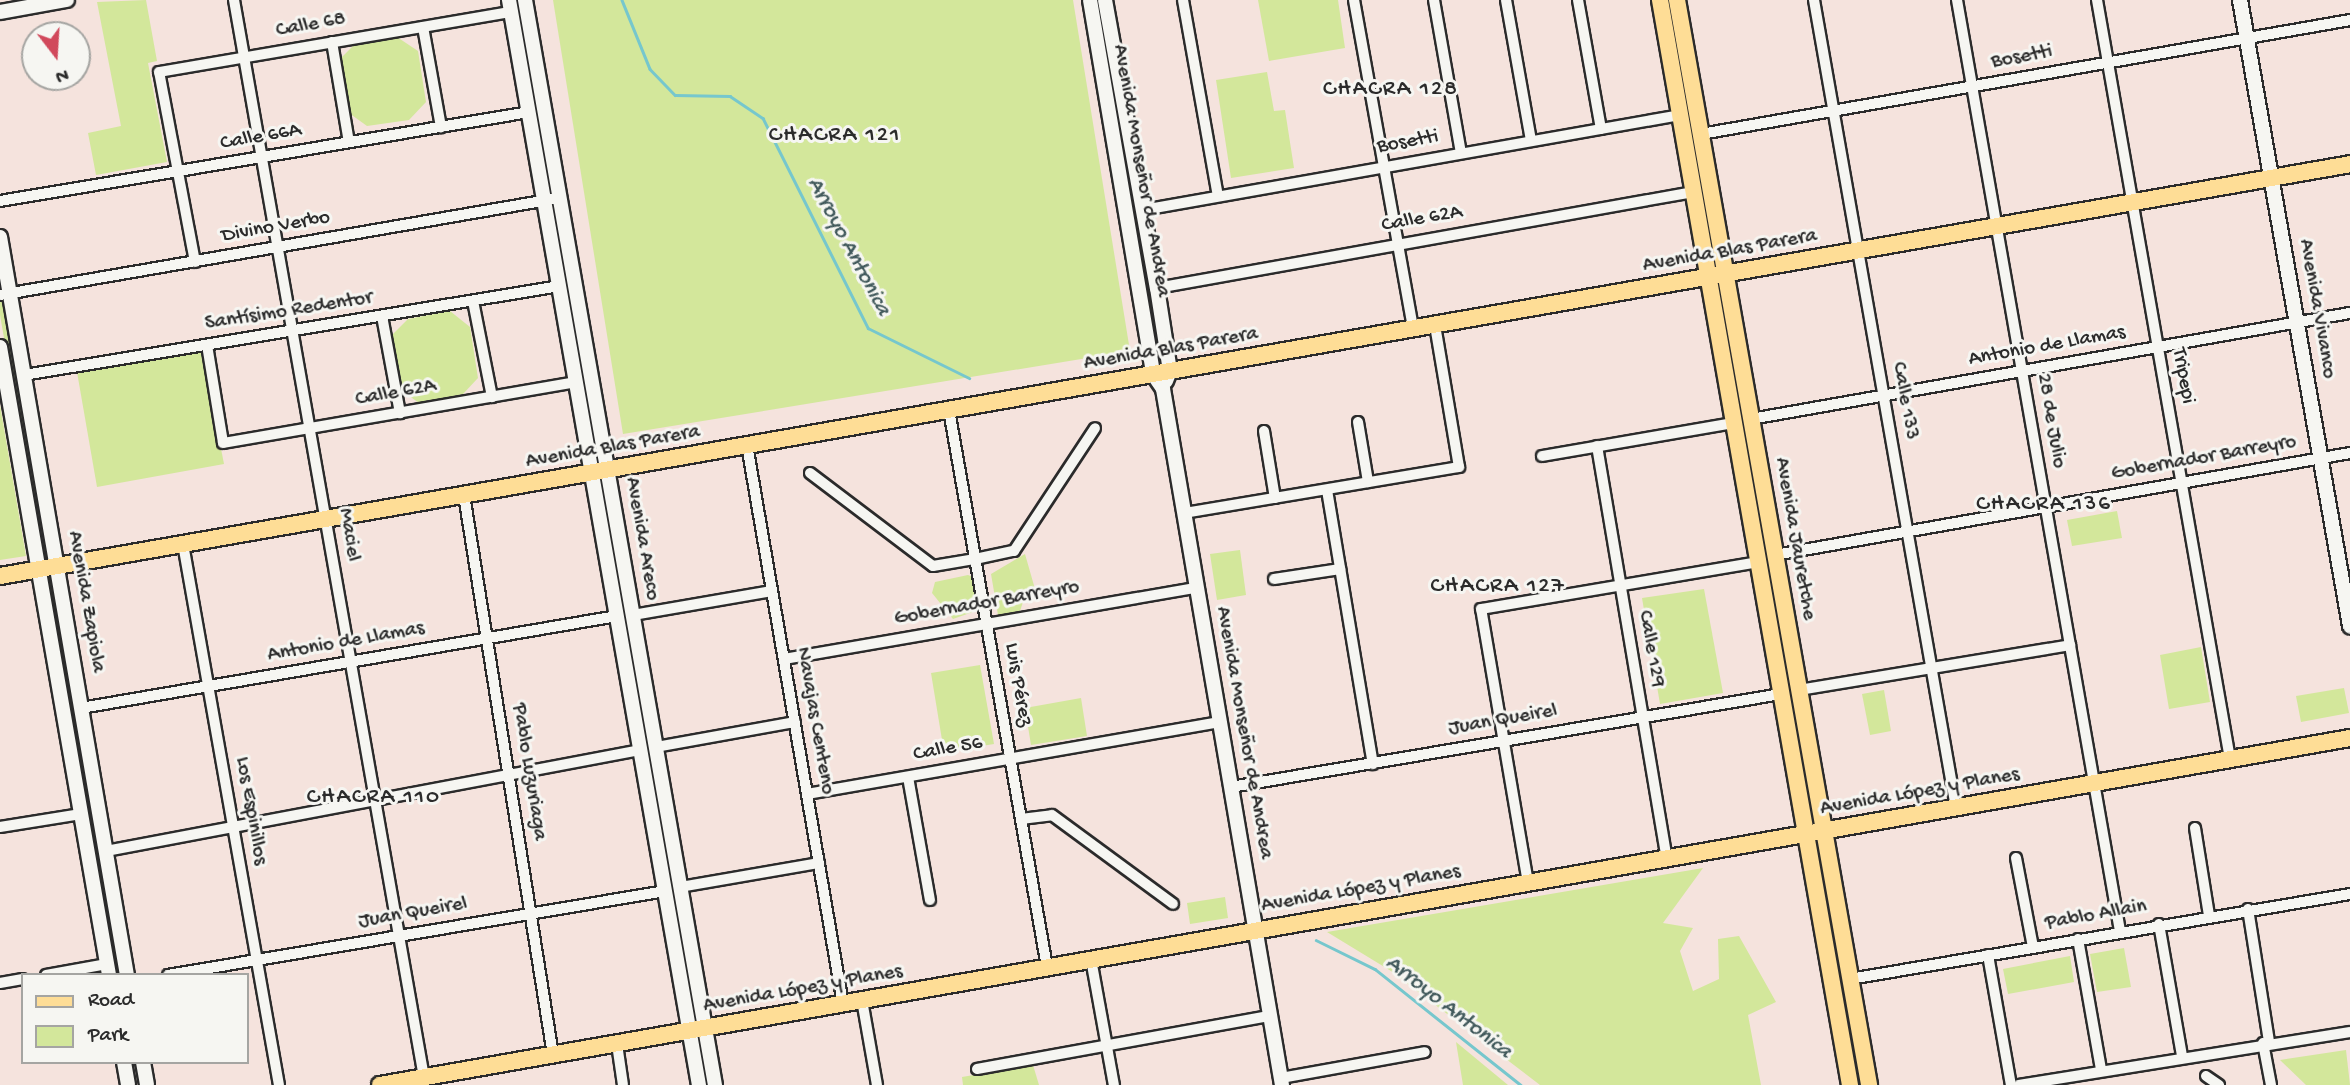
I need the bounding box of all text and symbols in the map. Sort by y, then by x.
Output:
street label: Calle 68 [274,7,348,45]
north arrow [21,21,91,91]
street label: Bosetti [1989,40,2055,76]
street label: Avenida Monseñor de Andrea [1105,43,1175,299]
text: N [52,62,71,87]
district label: CHACRA 128 [1324,76,1458,104]
street label: Calle 66A [219,118,303,158]
district label: CHACRA 121 [770,122,900,150]
street label: Bosetti [1375,125,1441,161]
water label: Arroyo Antonica [800,173,896,321]
street label: Calle 62A [1380,201,1464,239]
street label: Divino Verbo [220,206,332,250]
street label: Avenida Blas Parera [1641,224,1819,280]
street label: Avenida Vivanco [2291,237,2341,381]
street label: Santísimo Redentor [203,286,375,338]
street label: Antonio de Llamas [1967,321,2127,373]
street label: Avenida Blas Parera [1082,322,1260,378]
street label: Tripepi [2165,346,2199,406]
street label: Calle 133 [1885,360,1923,442]
street label: 28 de Julio [2029,372,2071,470]
street label: Calle 62A [354,375,438,413]
street label: Avenida Blas Parera [524,420,702,476]
street label: Gobernador Barreyro [2109,430,2299,488]
street label: Avenida Jauretche [1767,456,1821,622]
street label: Avenida Areco [618,475,664,603]
district label: CHACRA 136 [1977,491,2111,519]
street label: Maciel [331,507,365,563]
street label: Avenida Zapiola [60,529,110,675]
district label: CHACRA 127 [1432,573,1564,601]
street label: Gobernador Barreyro [892,575,1082,633]
street label: Avenida Monseñor de Andrea [1208,605,1278,861]
street label: Calle 129 [1631,609,1669,689]
street label: Antonio de Llamas [266,617,426,669]
street label: Luis Pérez [997,641,1037,729]
street label: Navajas Centeno [789,645,839,797]
street label: Juan Queirel [1447,699,1559,743]
street label: Pablo Luzuriaga [505,702,551,842]
street label: Calle 56 [911,732,985,768]
street label: Los Espinillos [228,755,272,867]
street label: Avenida López y Planes [1819,763,2021,823]
district label: CHACRA 110 [308,784,440,812]
street label: Avenida López y Planes [1260,860,1462,920]
street label: Juan Queirel [357,892,469,936]
street label: Pablo Allain [2043,895,2149,937]
water label: Arroyo Antonica [1379,950,1517,1066]
street label: Avenida López y Planes [702,960,904,1020]
legend [21,973,248,1064]
text: Road [88,989,134,1014]
text: Park [88,1024,128,1049]

